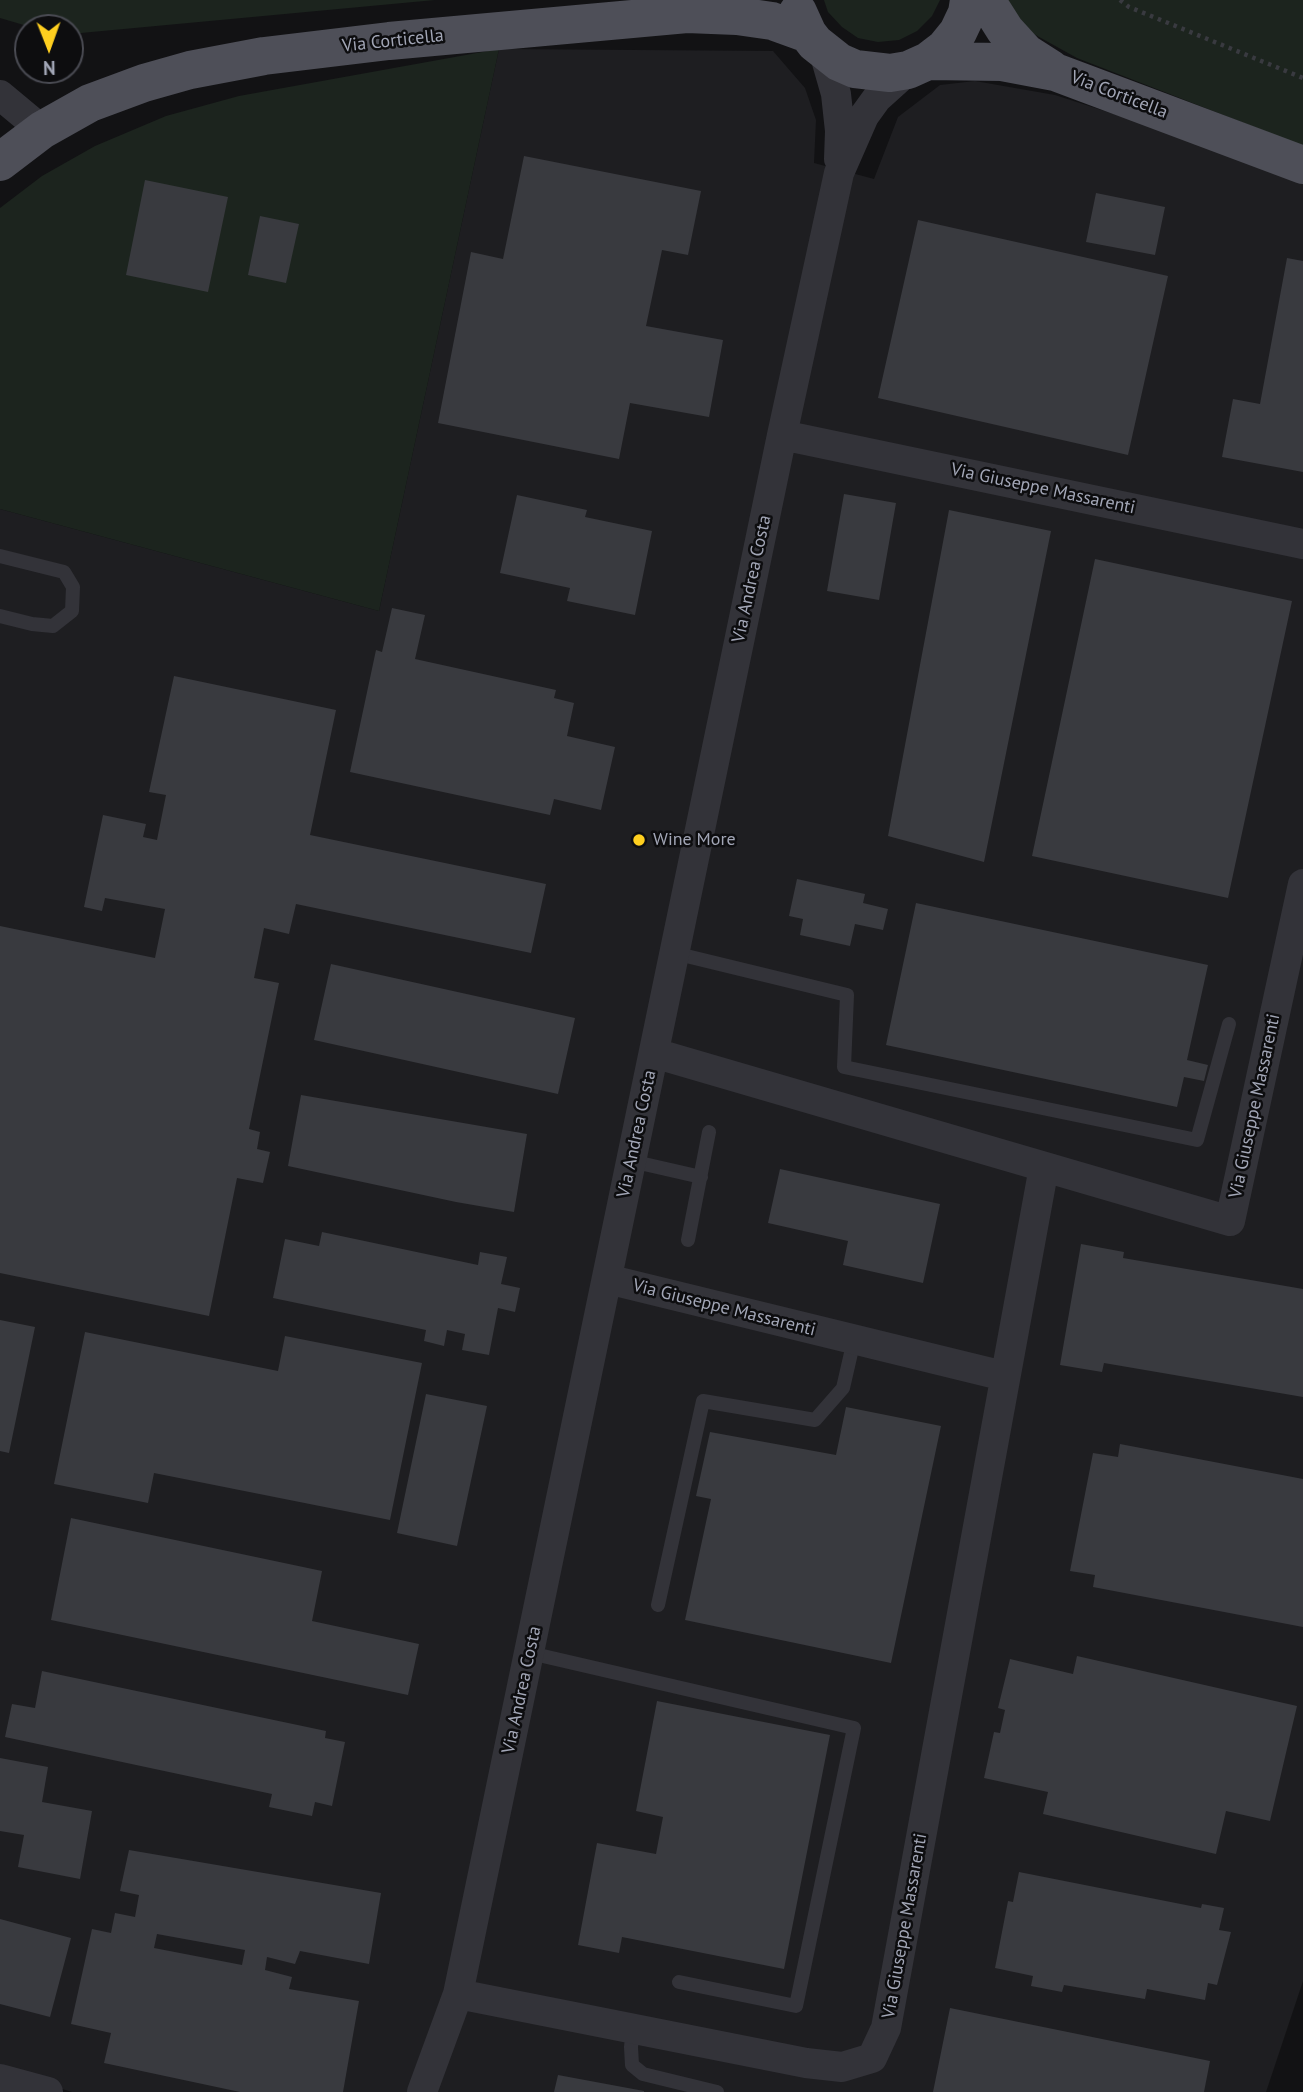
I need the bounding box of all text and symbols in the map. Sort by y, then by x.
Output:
north arrow [14,14,84,84]
street label: Via Corticella [341,25,445,57]
text: N [43,56,56,80]
street label: Via Corticella [1068,67,1170,123]
street label: Via Giuseppe Massarenti [949,459,1137,519]
street label: Via Andrea Costa [728,513,776,645]
place label: Wine More [653,829,736,851]
marker: Wine More [631,832,647,848]
street label: Via Giuseppe Massarenti [1225,1012,1285,1200]
street label: Via Andrea Costa [613,1068,661,1200]
street label: Via Giuseppe Massarenti [630,1275,818,1341]
street label: Via Andrea Costa [498,1624,546,1756]
street label: Via Giuseppe Massarenti [878,1832,932,2020]

